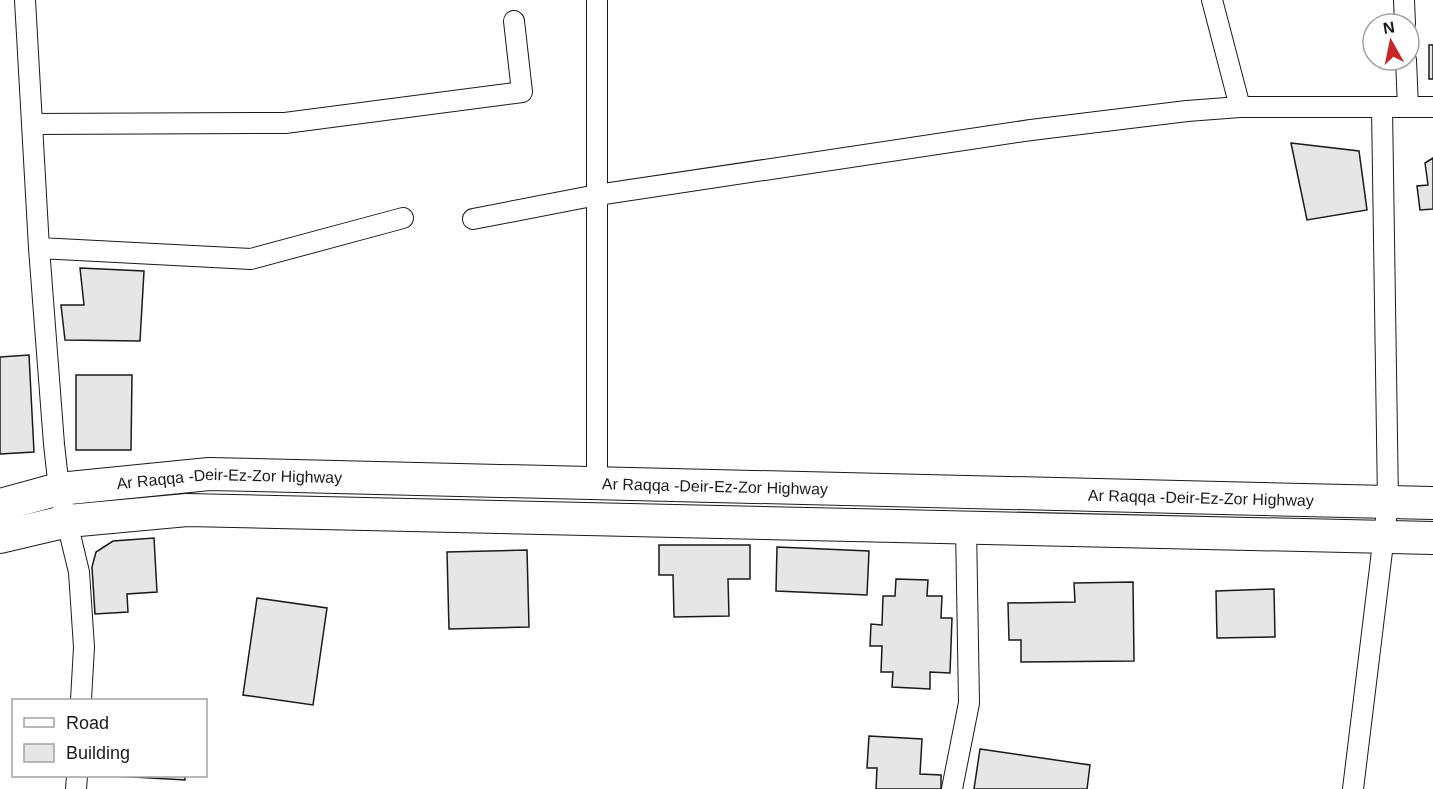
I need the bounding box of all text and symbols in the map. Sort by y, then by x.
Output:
north arrow [1361,12,1421,72]
text: N [1382,18,1396,37]
street label: Ar Raqqa -Deir-Ez-Zor Highway [116,465,342,492]
street label: Ar Raqqa -Deir-Ez-Zor Highway [602,475,828,497]
street label: Ar Raqqa -Deir-Ez-Zor Highway [1088,486,1314,509]
legend [12,699,207,777]
text: Road [66,713,109,733]
text: Building [66,743,130,763]

